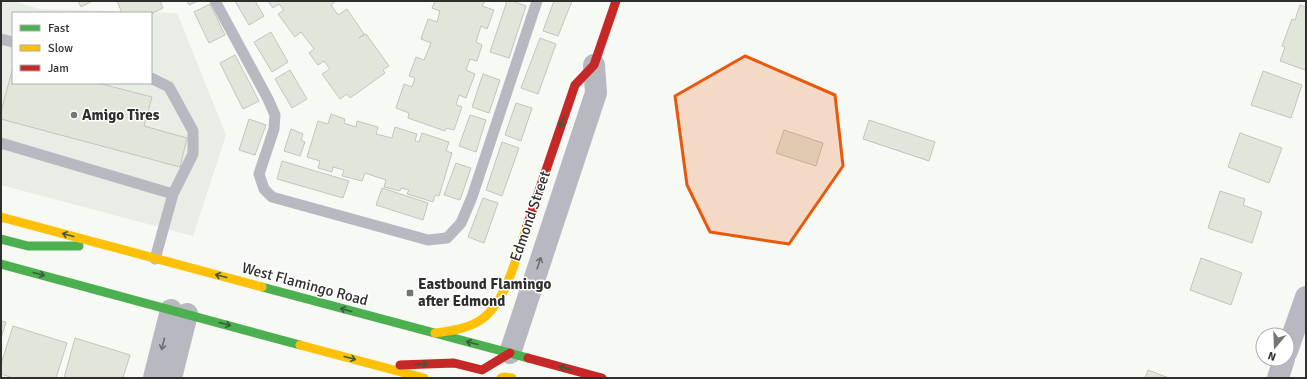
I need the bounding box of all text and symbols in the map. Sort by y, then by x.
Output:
legend [12,12,152,84]
text: Fast [48,21,69,36]
text: Slow [48,41,73,56]
text: Jam [48,61,69,76]
place label: Amigo Tires [82,106,160,124]
marker: Amigo Tires [69,110,79,120]
one-way arrow [558,116,566,128]
street label: Edmond Street [506,168,554,264]
one-way arrow [62,231,75,238]
street label: West Flamingo Road [240,258,370,310]
one-way arrow [536,258,544,270]
one-way arrow [32,271,45,278]
one-way arrow [215,272,228,279]
place label: Eastbound Flamingo after Edmond [418,275,551,310]
marker: Eastbound Flamingo after Edmond [405,288,415,298]
one-way arrow [340,306,353,313]
one-way arrow [218,321,231,328]
north arrow [1255,327,1295,367]
one-way arrow [158,337,166,350]
one-way arrow [466,339,479,346]
text: N [1266,349,1278,363]
one-way arrow [344,354,357,362]
one-way arrow [415,361,428,368]
one-way arrow [558,364,571,371]

